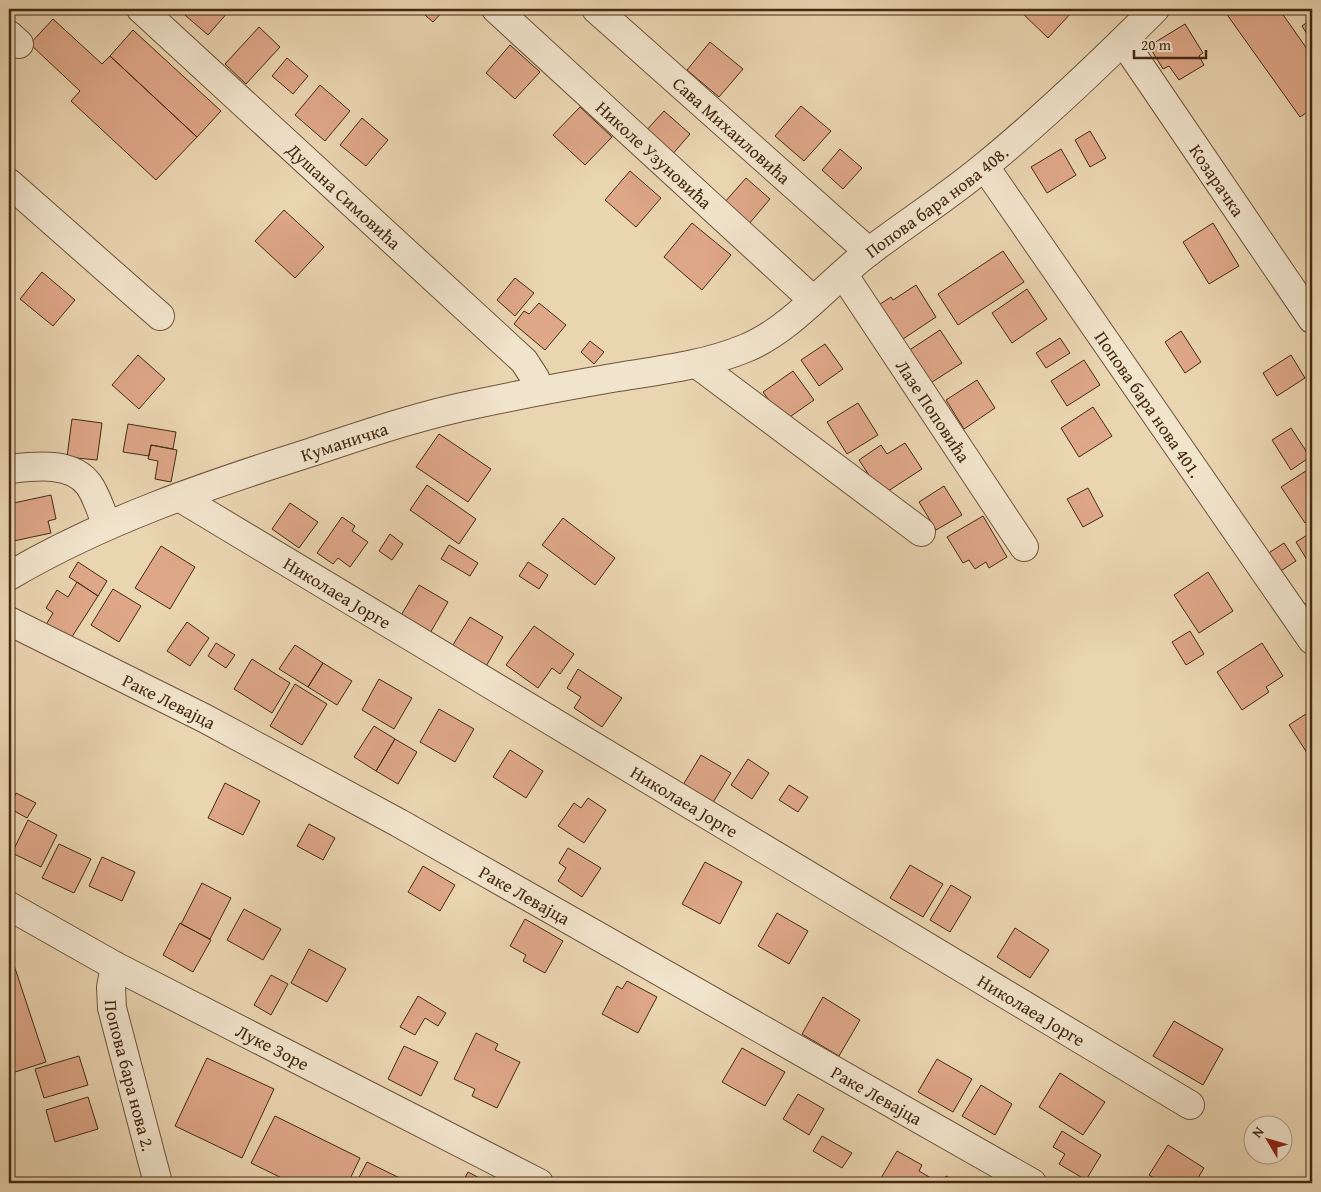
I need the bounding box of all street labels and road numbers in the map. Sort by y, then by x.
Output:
street label: Сава Михаиловића [667,70,797,190]
street label: Николе Узуновића [590,94,719,215]
street label: Душана Симовића [280,136,408,256]
street label: Козарачка [1183,138,1252,222]
street label: Попова бара нова 408. [859,139,1014,264]
street label: Попова бара нова 401. [1089,325,1209,483]
street label: Лазе Поповића [890,354,978,468]
street label: Куманичка [297,414,392,468]
street label: Николаеа Јорге [279,549,397,635]
street label: Раке Левајца [118,666,221,736]
street label: Николаеа Јорге [626,758,744,844]
street label: Раке Левајца [474,858,576,931]
street label: Николаеа Јорге [973,967,1091,1053]
street label: Попова бара нова 2. [98,999,163,1154]
street label: Луке Зоре [231,1017,314,1077]
street label: Раке Левајца [826,1058,928,1132]

